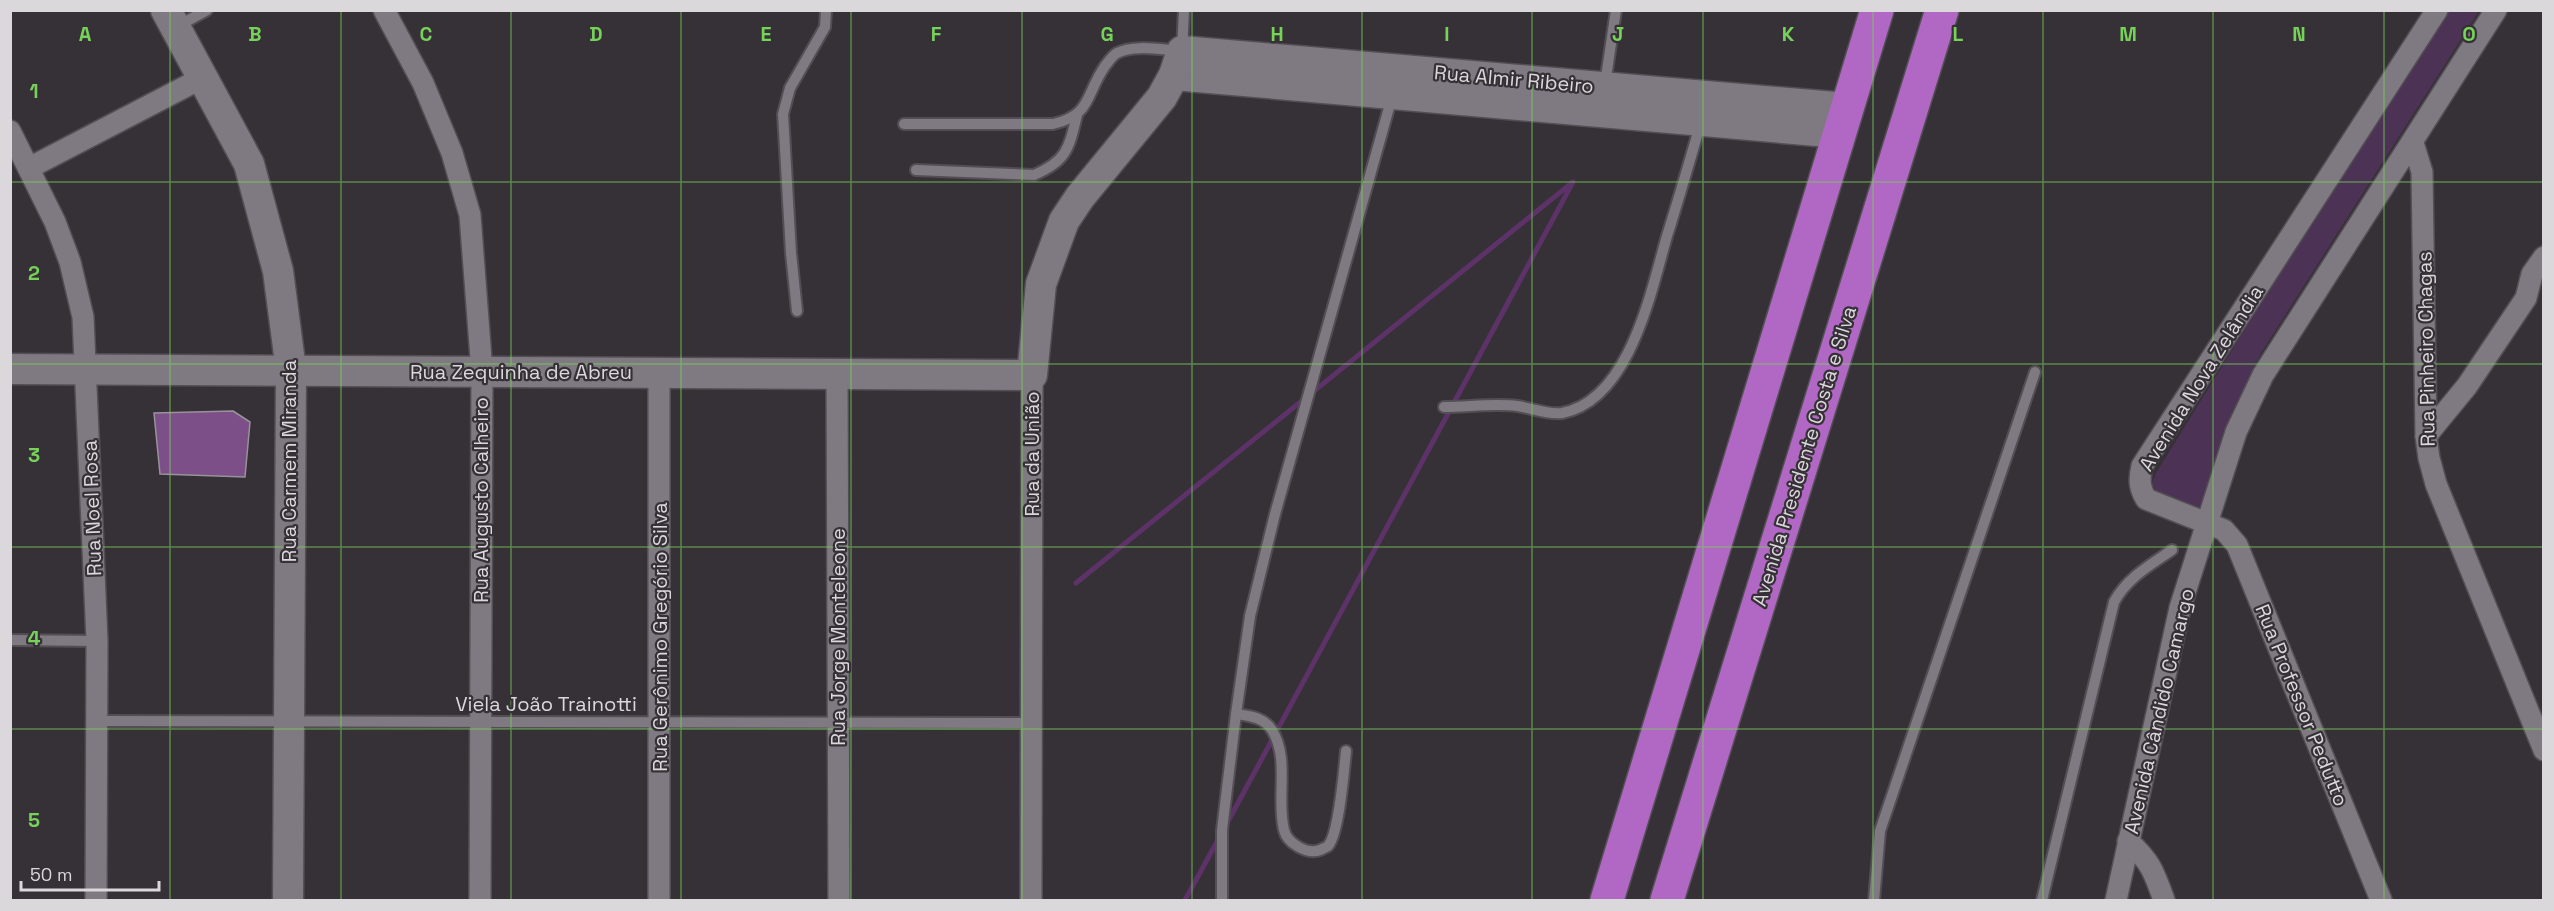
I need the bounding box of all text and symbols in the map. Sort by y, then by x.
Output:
text: A [79,21,92,47]
text: B [248,21,262,47]
text: C [420,21,433,47]
text: D [589,21,603,47]
text: E [760,21,772,47]
text: F [931,21,942,47]
text: G [1100,21,1114,47]
text: H [1270,21,1284,47]
text: I [1444,21,1450,47]
text: J [1612,21,1624,47]
text: K [1782,21,1795,47]
text: L [1953,21,1964,47]
text: M [2119,21,2137,47]
text: N [2292,21,2306,47]
text: O [2462,21,2476,47]
street label: Rua Almir Ribeiro [1433,59,1595,99]
text: 1 [29,78,39,104]
street label: Rua Pinheiro Chagas [2411,251,2441,447]
text: 2 [28,260,40,286]
street label: Avenida Nova Zelândia [2133,280,2269,476]
street label: Avenida Presidente Costa e Silva [1746,303,1862,609]
street label: Rua Zequinha de Abreu [410,359,632,385]
street label: Rua Carmem Miranda [276,360,302,562]
street label: Rua da União [1019,391,1045,517]
street label: Rua Augusto Calheiro [468,397,494,603]
street label: Rua Noel Rosa [77,440,107,576]
text: 3 [28,442,40,468]
street label: Rua Gerônimo Gregório Silva [647,502,673,772]
street label: Rua Jorge Monteleone [825,528,851,746]
street label: Avenida Cândido Camargo [2118,586,2200,836]
street label: Rua Professor Pedutto [2250,600,2354,810]
text: 4 [28,625,41,651]
street label: Viela João Trainotti [455,691,637,717]
text: 5 [28,807,40,833]
scale bar [21,854,159,892]
text: 50 m [30,863,72,886]

